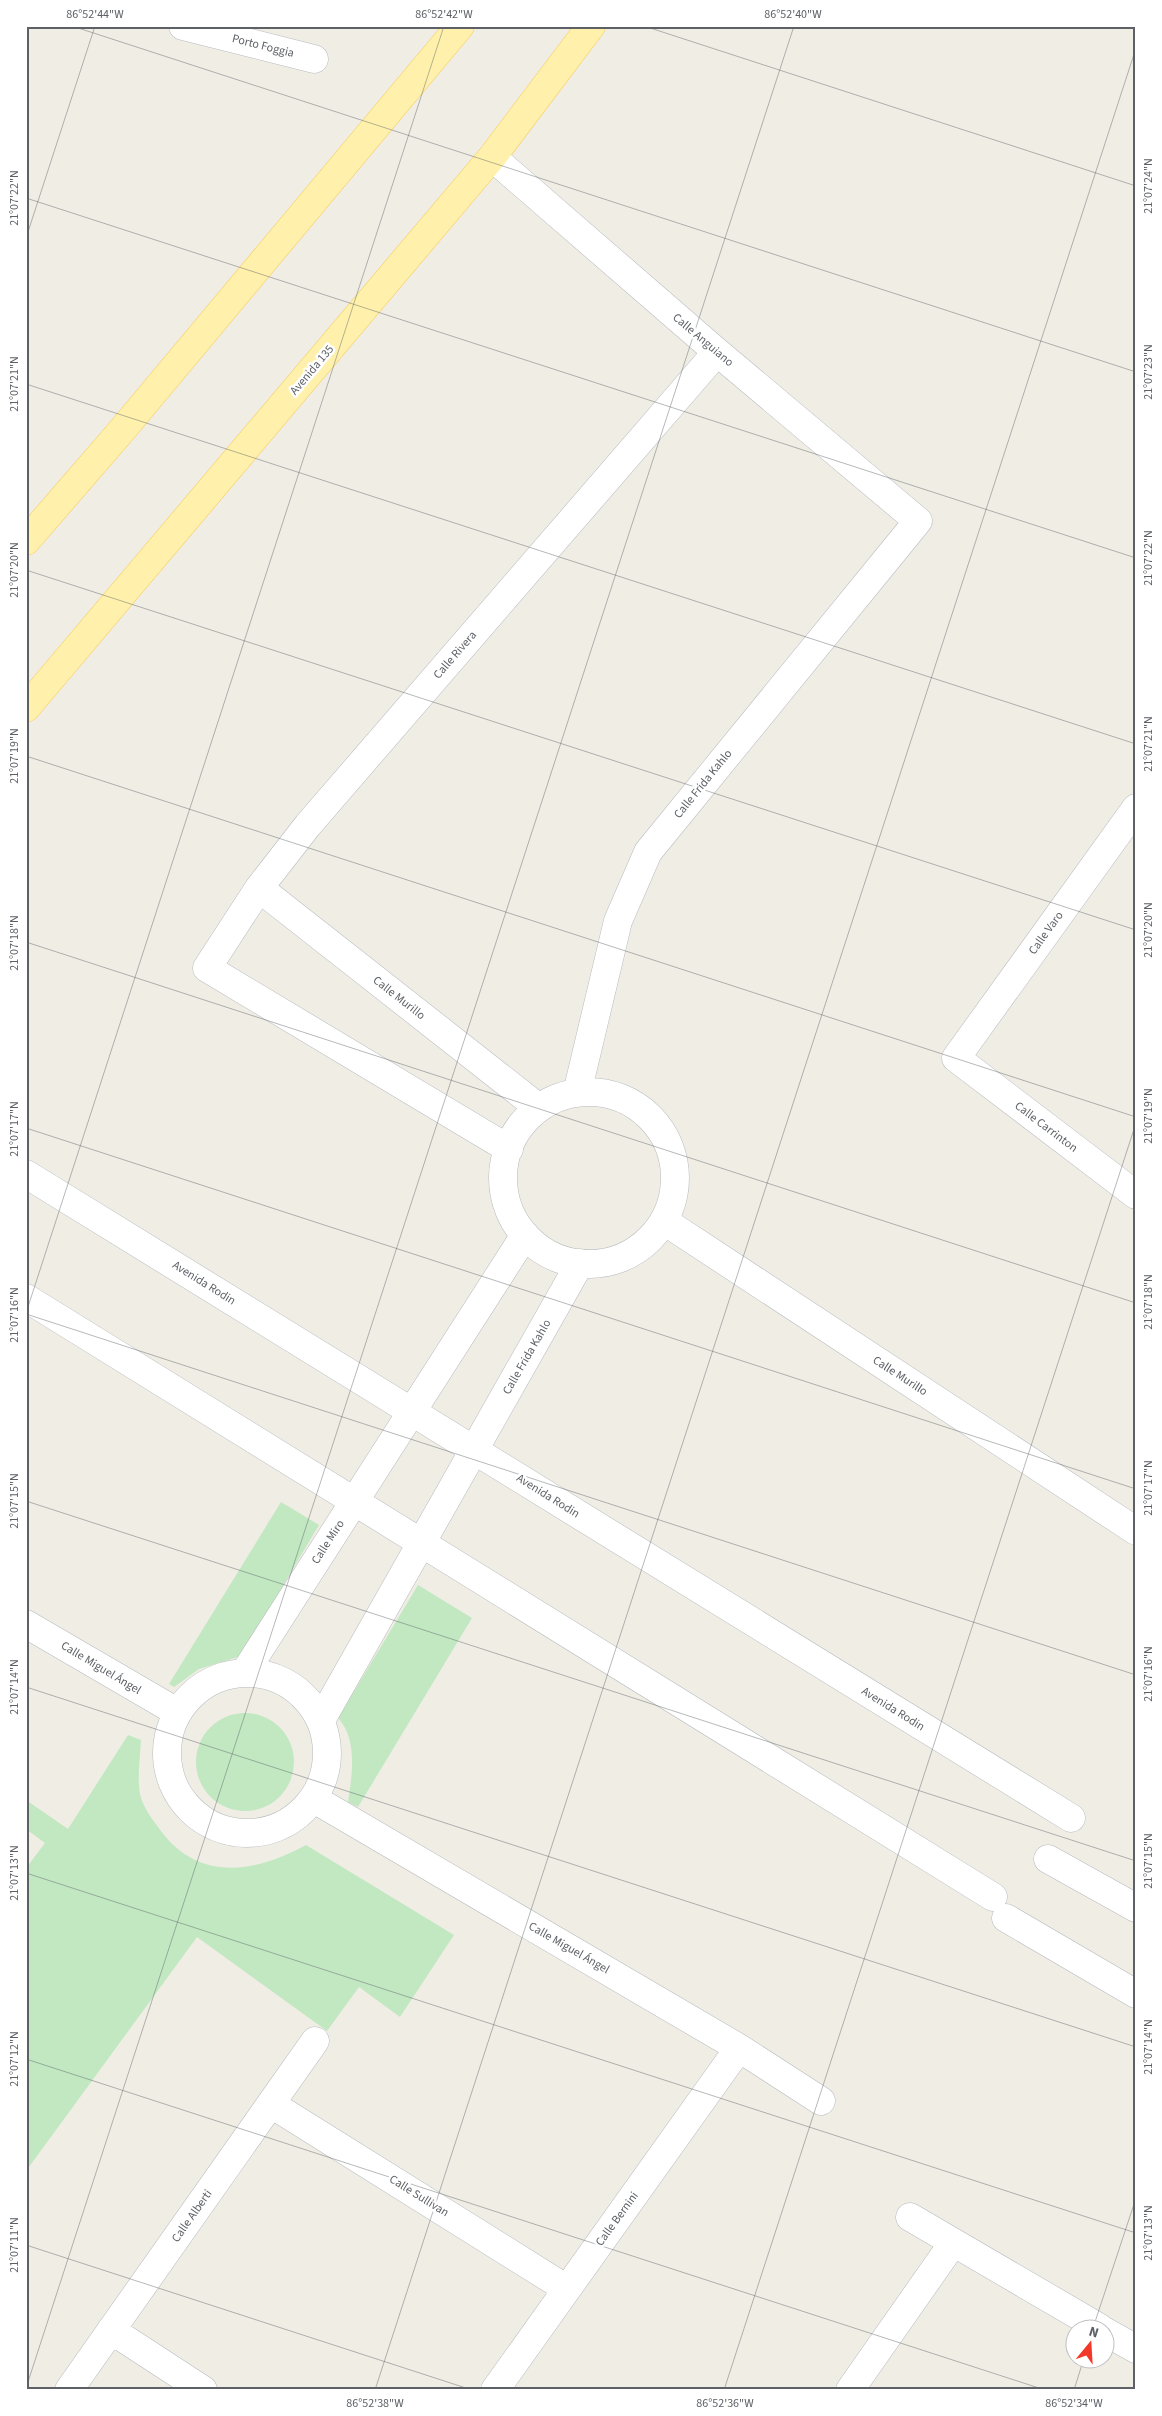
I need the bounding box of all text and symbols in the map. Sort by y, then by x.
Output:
text: 86°52'44"W [66,6,124,23]
text: 86°52'42"W [415,6,473,23]
text: 86°52'40"W [764,6,822,23]
street label: Porto Foggia [230,30,296,62]
text: 21°07'24"N [1140,158,1157,214]
text: 21°07'22"N [6,170,23,226]
street label: Calle Anguiano [669,309,737,371]
street label: Avenida 135 [286,341,338,399]
text: 21°07'23"N [1140,344,1157,400]
text: 21°07'21"N [6,356,23,412]
text: 21°07'22"N [1140,530,1157,586]
text: 21°07'20"N [6,542,23,598]
street label: Calle Rivera [429,627,481,683]
text: 21°07'21"N [1140,716,1157,772]
text: 21°07'19"N [6,728,23,784]
street label: Calle Frida Kahlo [670,746,736,822]
text: 21°07'20"N [1140,902,1157,958]
street label: Calle Varo [1024,908,1068,958]
text: 21°07'18"N [6,915,23,971]
street label: Calle Murillo [369,972,429,1024]
text: 21°07'19"N [1140,1088,1157,1144]
street label: Calle Carrinton [1011,1098,1081,1156]
text: 21°07'17"N [6,1101,23,1157]
street label: Avenida Rodin [169,1257,239,1309]
text: 21°07'18"N [1140,1274,1157,1330]
text: 21°07'16"N [6,1287,23,1343]
street label: Calle Frida Kahlo [499,1316,555,1398]
street label: Calle Murillo [869,1352,931,1400]
text: 21°07'17"N [1140,1460,1157,1516]
street label: Avenida Rodin [513,1470,583,1522]
text: 21°07'15"N [6,1473,23,1529]
street label: Calle Miro [307,1517,349,1567]
street label: Calle Miguel Ángel [58,1637,144,1699]
text: 21°07'16"N [1140,1646,1157,1702]
text: 21°07'14"N [6,1659,23,1715]
street label: Avenida Rodin [858,1683,928,1735]
text: 21°07'15"N [1140,1833,1157,1889]
text: 21°07'13"N [6,1845,23,1901]
street label: Calle Miguel Ángel [525,1918,613,1978]
text: 21°07'14"N [1140,2019,1157,2075]
text: 21°07'12"N [6,2031,23,2087]
street label: Calle Sullivan [386,2171,452,2221]
street label: Calle Alberti [168,2186,216,2246]
street label: Calle Bernini [591,2188,643,2250]
text: 21°07'13"N [1140,2205,1157,2261]
text: 21°07'11"N [6,2217,23,2273]
north arrow [1064,2318,1114,2368]
text: N [1086,2322,1101,2344]
text: 86°52'38"W [346,2395,404,2412]
text: 86°52'36"W [696,2395,754,2412]
text: 86°52'34"W [1045,2395,1103,2412]

